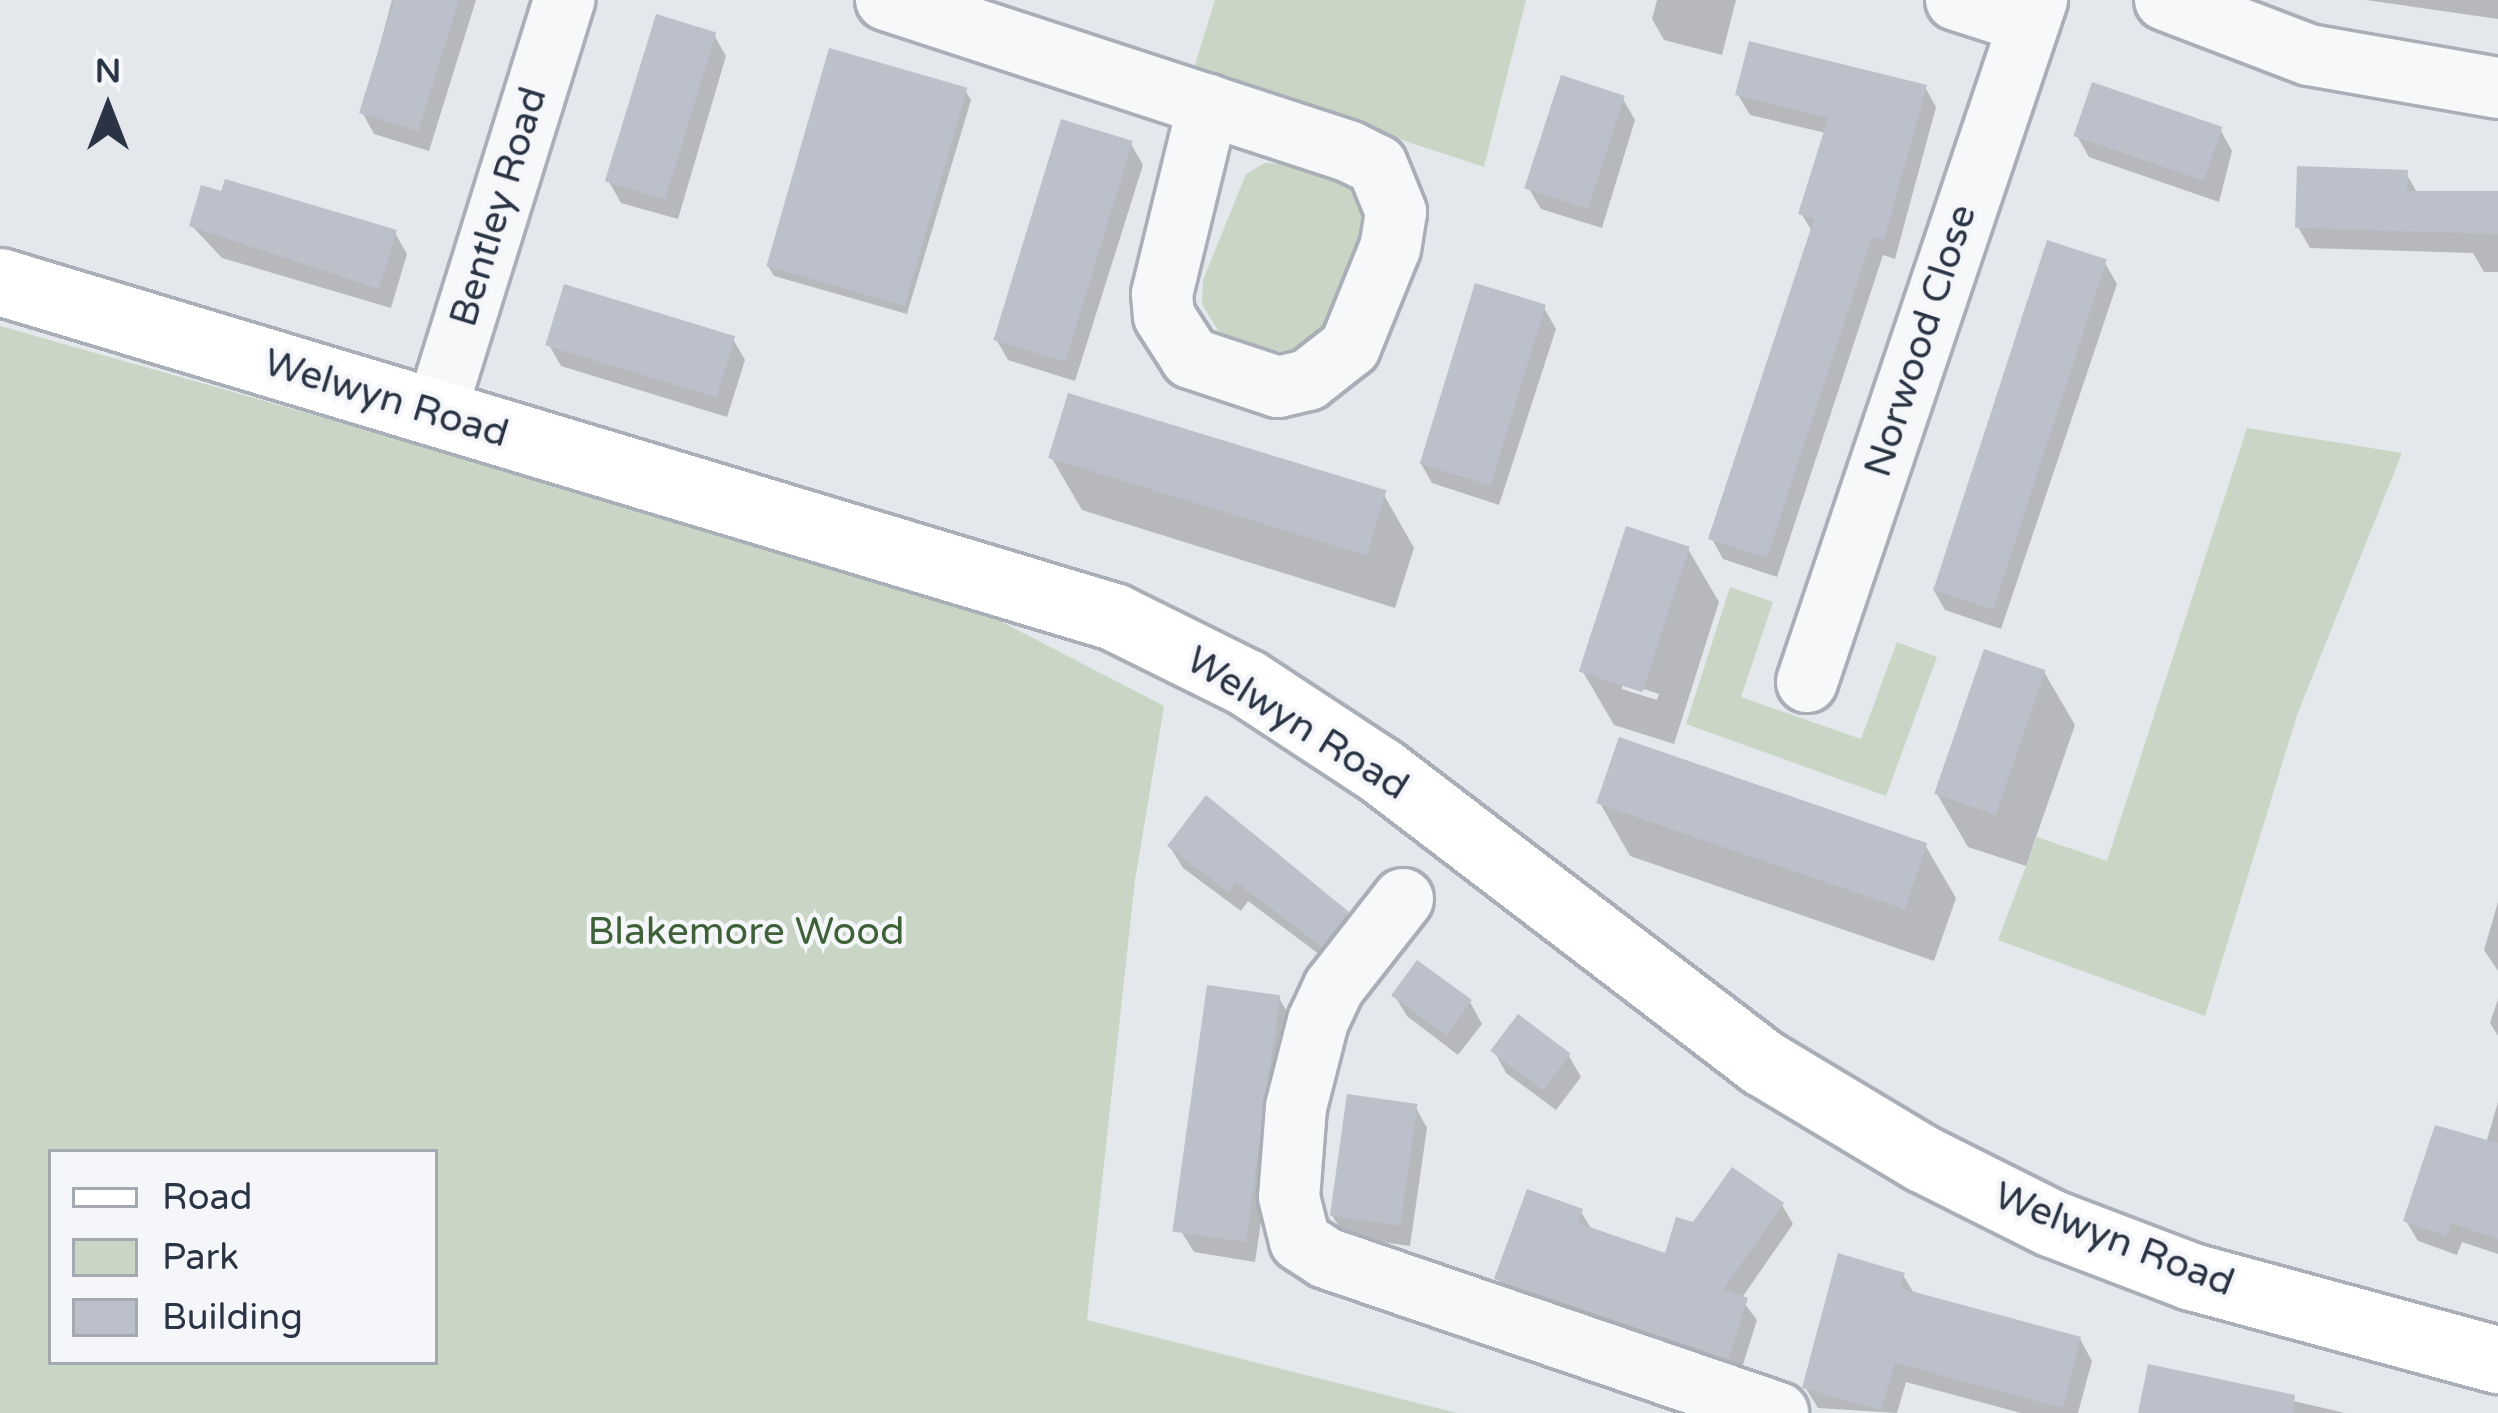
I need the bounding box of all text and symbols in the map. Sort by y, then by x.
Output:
north arrow [48,48,168,168]
text: N [95,52,121,91]
street label: Bentley Road [440,82,558,332]
street label: Norwood Close [1855,199,1987,483]
street label: Welwyn Road [258,340,514,458]
street label: Welwyn Road [1177,637,1417,811]
park label: Blakemore Wood [587,909,905,955]
legend [48,1149,438,1365]
street label: Welwyn Road [1987,1173,2241,1307]
text: Road [162,1176,252,1219]
text: Park [162,1236,239,1279]
text: Building [162,1296,303,1339]

